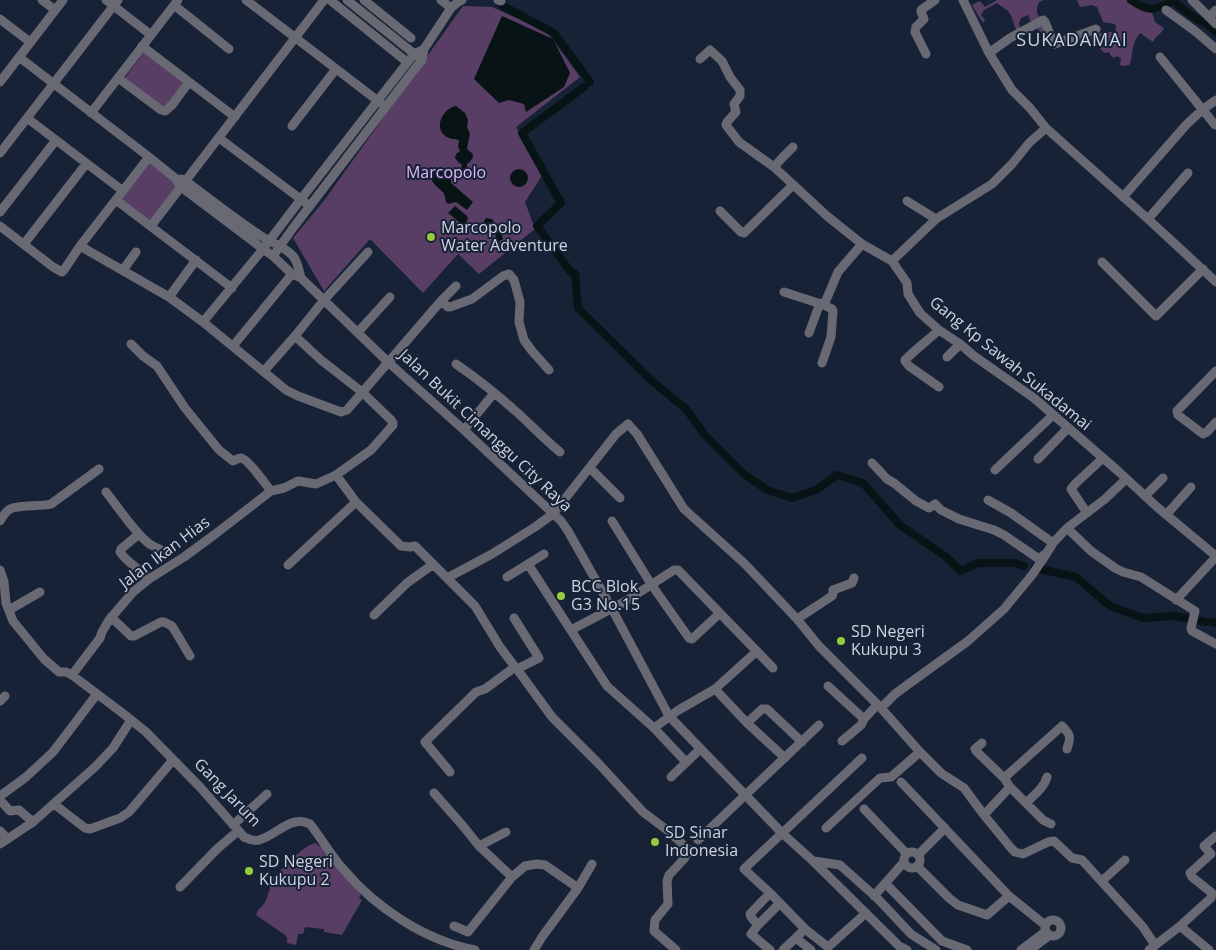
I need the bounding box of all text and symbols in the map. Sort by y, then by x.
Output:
district label: SUKADAMAI [1015,30,1129,52]
park label: Marcopolo [406,163,486,183]
place label: Marcopolo Water Adventure [441,218,568,256]
marker: Marcopolo Water Adventure [425,231,437,243]
street label: Gang Kp Sawah Sukadamai [925,293,1095,435]
street label: Jalan Bukit Cimanggu City Raya [395,346,575,516]
street label: Jalan Ikan Hias [116,513,214,593]
place label: BCC Blok G3 No.15 [571,577,640,615]
marker: BCC Blok G3 No.15 [555,590,567,602]
place label: SD Negeri Kukupu 3 [851,622,925,660]
marker: SD Negeri Kukupu 3 [835,635,847,647]
street label: Gang Jarum [190,755,264,831]
place label: SD Sinar Indonesia [665,823,738,861]
marker: SD Sinar Indonesia [649,836,661,848]
place label: SD Negeri Kukupu 2 [259,852,333,890]
marker: SD Negeri Kukupu 2 [243,865,255,877]

